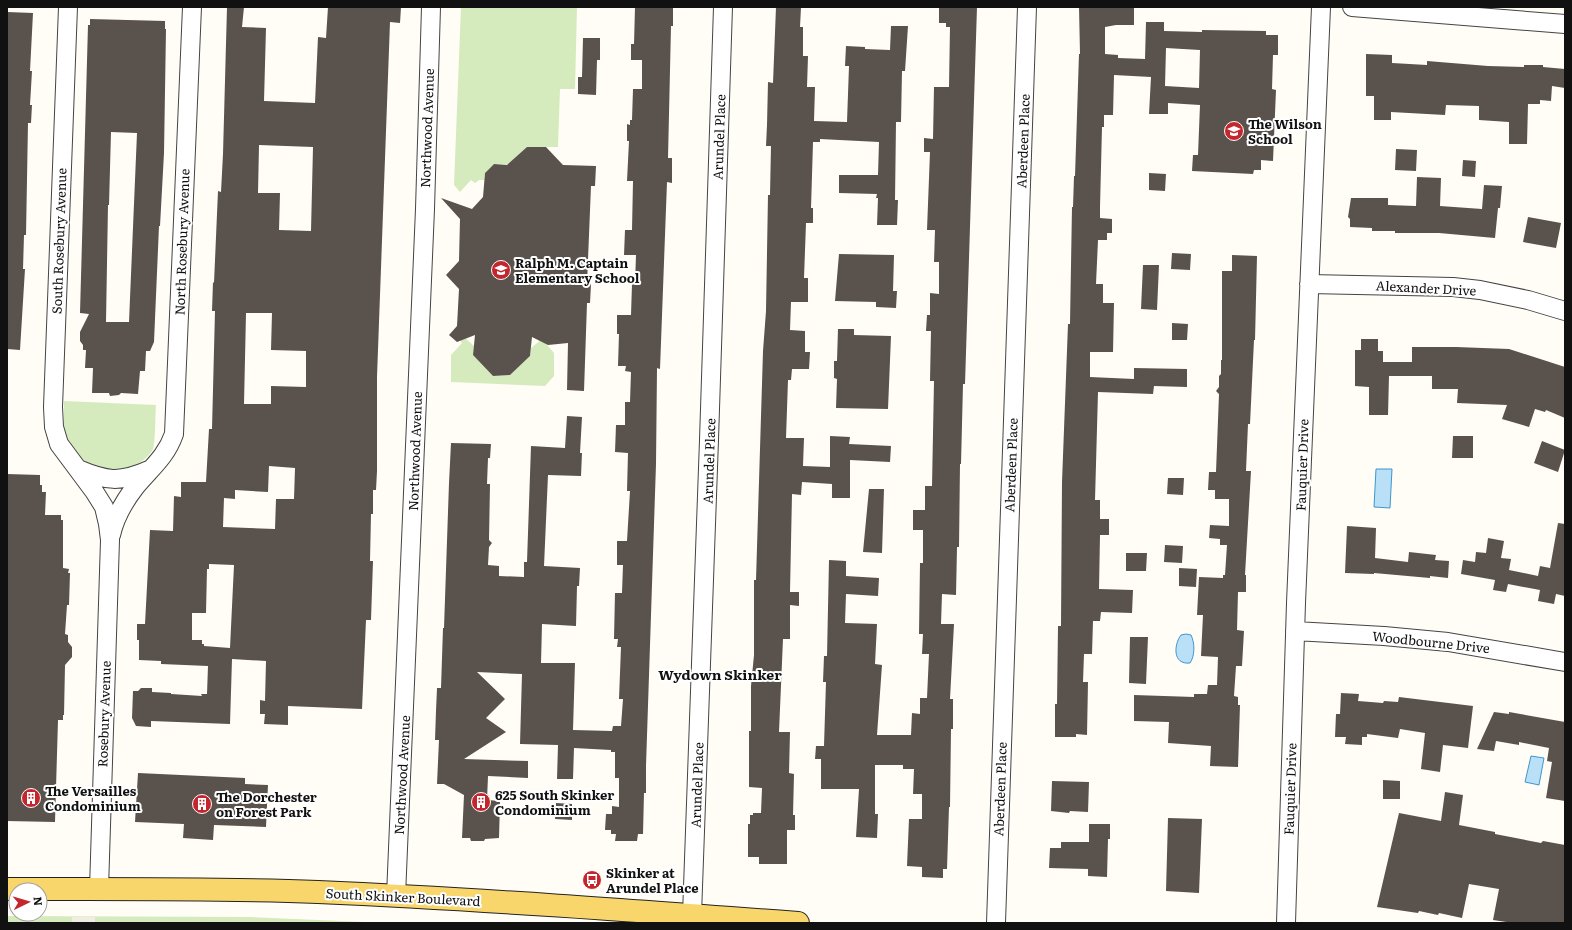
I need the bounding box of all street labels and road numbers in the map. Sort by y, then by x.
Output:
street label: Northwood Avenue [415,68,438,188]
street label: Aberdeen Place [1011,93,1034,189]
street label: Arundel Place [708,94,730,180]
street label: South Rosebury Avenue [46,167,71,314]
street label: North Rosebury Avenue [169,168,194,316]
street label: Alexander Drive [1375,275,1477,300]
street label: Northwood Avenue [403,391,426,511]
street label: Aberdeen Place [999,417,1022,513]
street label: Arundel Place [698,418,720,504]
street label: Fauquier Drive [1290,418,1313,511]
street label: Woodbourne Drive [1371,626,1491,657]
street label: Rosebury Avenue [92,660,115,768]
street label: Northwood Avenue [389,714,414,835]
street label: Aberdeen Place [988,741,1011,837]
street label: Arundel Place [686,742,708,828]
street label: Fauquier Drive [1278,742,1301,835]
street label: South Skinker Boulevard [325,883,481,910]

